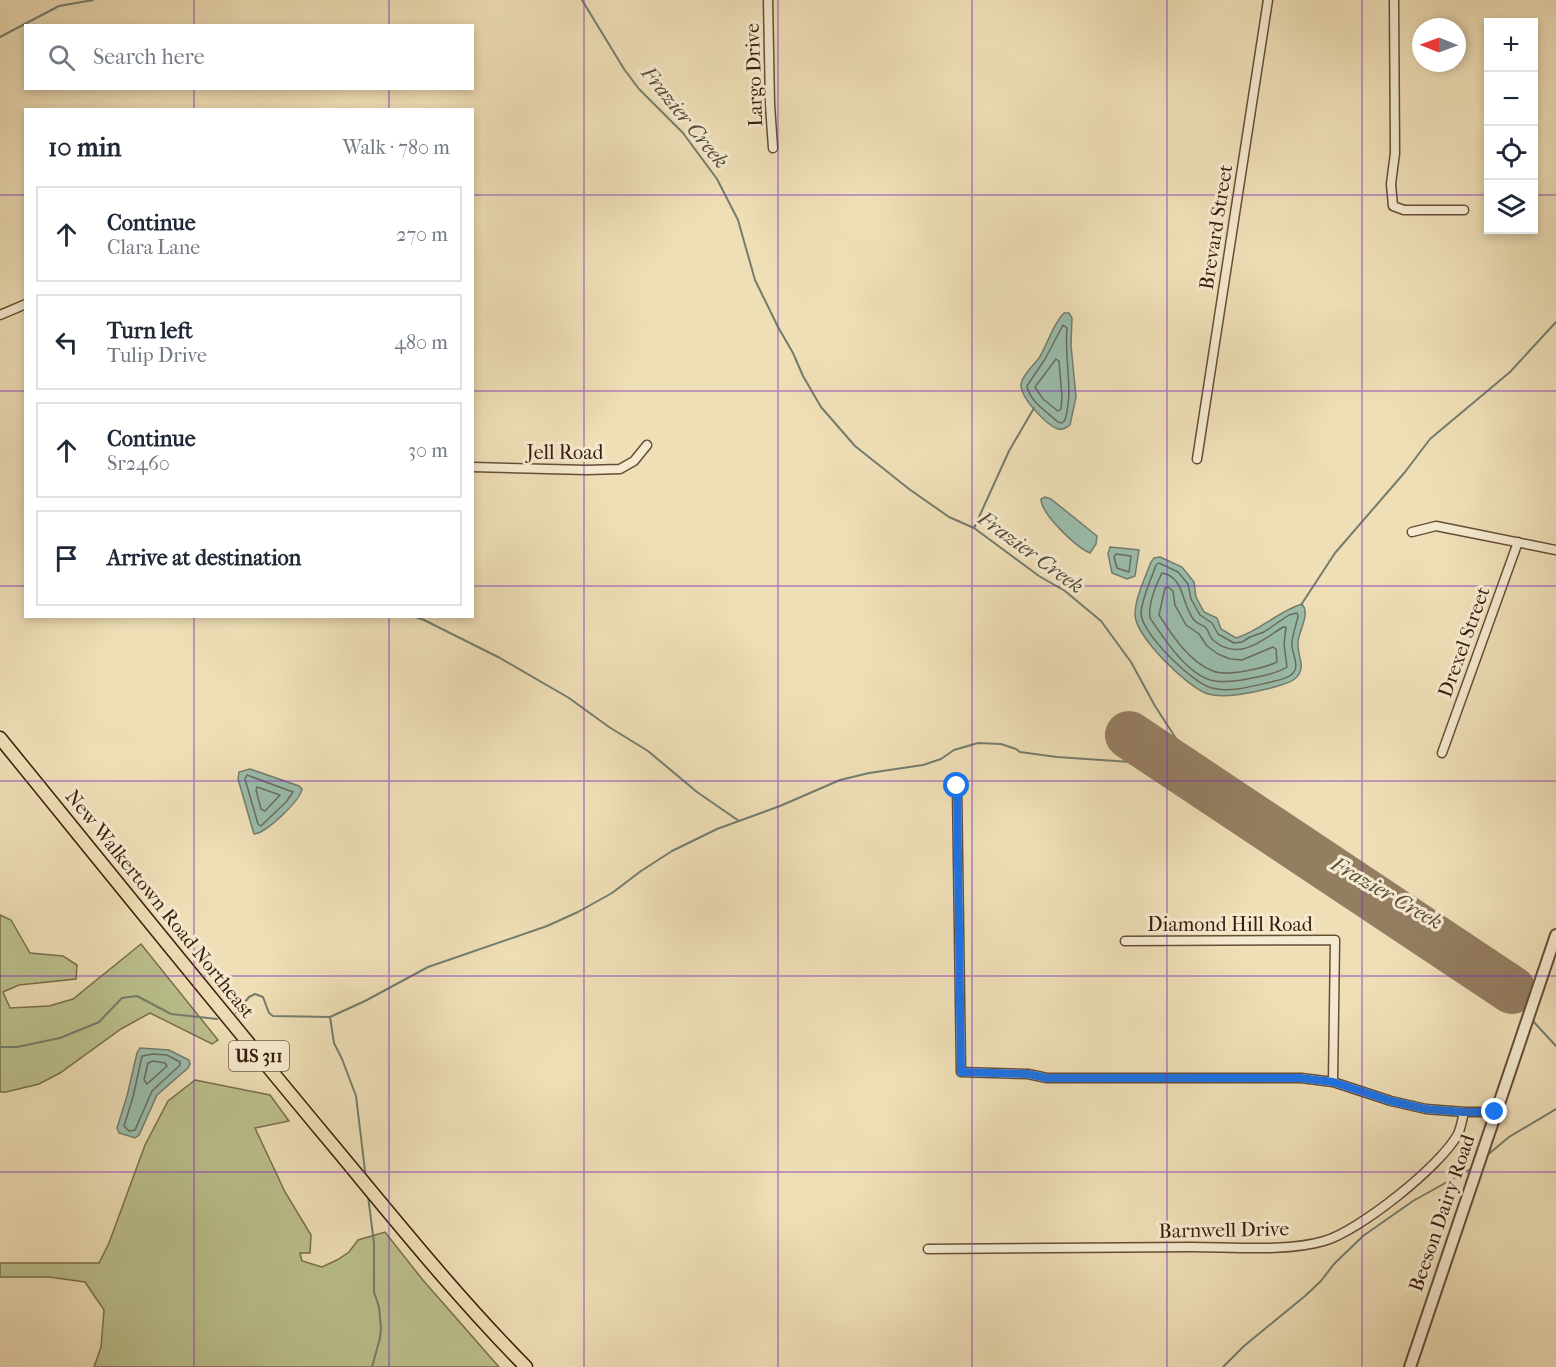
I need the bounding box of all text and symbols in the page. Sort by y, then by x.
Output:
north arrow [1412,18,1466,72]
map controls [1484,18,1538,234]
button: + [1484,18,1538,72]
street label: Largo Drive [741,23,767,127]
search box [24,24,474,90]
icon: search [45,41,78,74]
text: Search here [93,44,205,70]
water label: Frazier Creek [636,60,733,173]
button: − [1484,72,1538,126]
button: locate [1484,126,1538,180]
text: 10 min [48,132,121,163]
text: Walk · 780 m [342,136,450,159]
street label: Brevard Street [1195,163,1237,291]
button: layers [1484,180,1538,234]
text: Continue [107,210,196,236]
icon: ahead [50,218,83,251]
text: 270 m [396,223,448,246]
text: Clara Lane [107,236,200,259]
text: Turn left [107,318,193,344]
icon: left [50,326,83,359]
text: 480 m [394,331,448,354]
text: Tulip Drive [107,344,207,367]
text: Continue [107,426,196,452]
icon: ahead [50,434,83,467]
text: 30 m [408,439,448,462]
street label: Jell Road [525,441,605,464]
text: Sr2460 [107,452,170,475]
water label: Frazier Creek [973,505,1088,598]
icon: arrive [50,542,83,575]
text: Arrive at destination [107,545,301,571]
street label: Drexel Street [1433,584,1495,700]
route start [943,772,969,798]
street label: New Walkertown Road Northeast [61,785,259,1023]
water label: Frazier Creek [1326,851,1447,934]
street label: Diamond Hill Road [1147,913,1314,936]
road number: US 311 [229,1041,289,1071]
route end [1481,1098,1507,1124]
street label: Beeson Dairy Road [1404,1130,1480,1294]
street label: Barnwell Drive [1159,1217,1290,1243]

